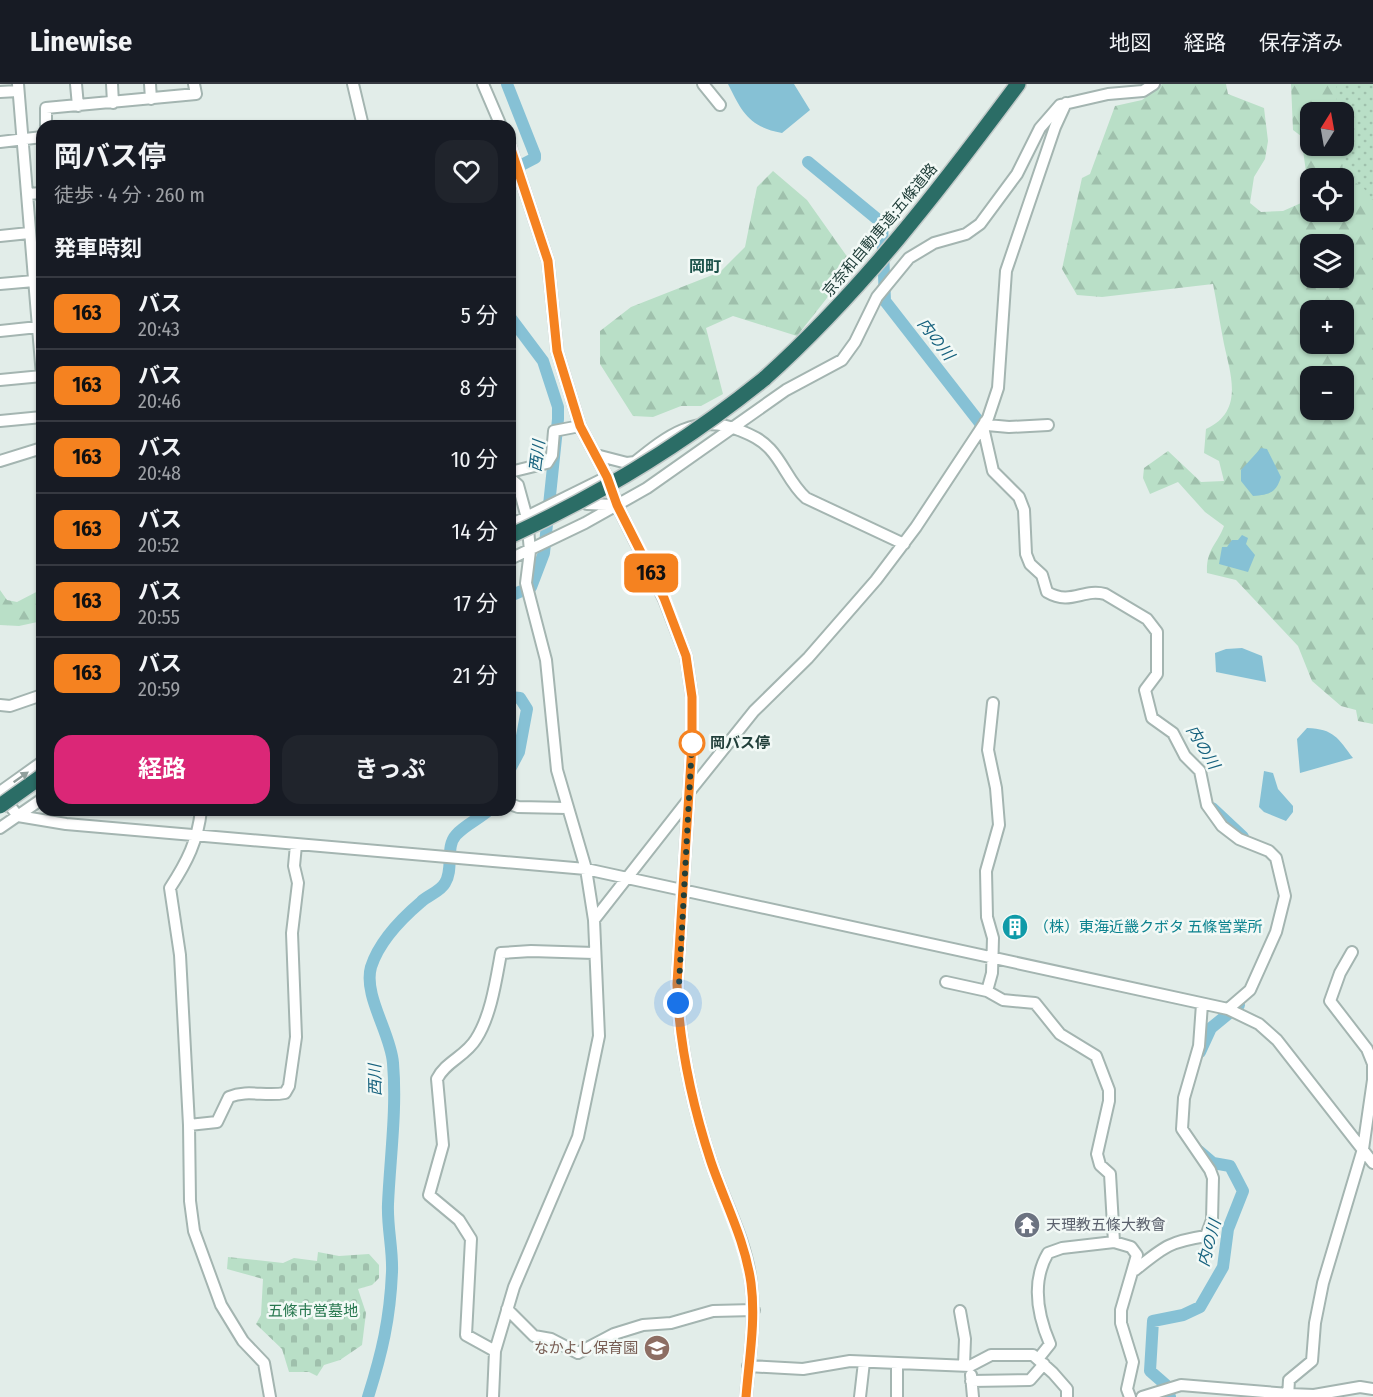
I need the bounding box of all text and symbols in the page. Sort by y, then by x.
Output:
text: Linewise [30,25,132,58]
text: 地図 [1109,30,1151,56]
text: 経路 [1184,30,1226,56]
text: 保存済み [1259,30,1343,56]
north arrow [1300,102,1354,156]
map controls [1300,102,1354,420]
text: 岡バス停 [54,140,166,173]
button: heart [435,140,498,203]
street label: 京奈和自動車道;五條道路 [819,160,941,300]
button: locate [1300,168,1354,222]
text: 徒歩 · 4 分 · 260 m [54,183,205,207]
button: layers [1300,234,1354,288]
text: 発車時刻 [54,235,142,262]
district label: 岡町 [689,257,721,276]
text: バス [138,290,182,317]
text: 163 [72,300,102,326]
button: + [1300,300,1354,354]
text: 5 分 [461,302,498,329]
water label: 内の川 [914,314,959,365]
text: 20:43 [138,317,180,341]
text: バス [138,362,182,389]
button: − [1300,366,1354,420]
text: 163 [72,372,102,398]
text: 8 分 [460,374,498,401]
text: 20:46 [138,389,181,413]
text: バス [138,434,182,461]
water label: 西川 [526,437,549,473]
text: 163 [72,444,102,470]
text: 10 分 [451,446,498,473]
text: 20:48 [138,461,181,485]
text: バス [138,506,182,533]
text: 163 [72,516,102,542]
text: 14 分 [452,518,498,545]
text: 20:52 [138,533,179,557]
line badge: 163 [616,554,686,592]
text: 163 [636,560,666,586]
text: バス [138,578,182,605]
text: 163 [72,588,102,614]
text: 17 分 [453,590,498,617]
text: 20:55 [138,605,180,629]
text: バス [138,650,182,677]
text: 163 [72,660,102,686]
text: 21 分 [453,662,498,689]
text: 20:59 [138,677,180,701]
water label: 内の川 [1182,722,1225,774]
marker: 岡バス停 [679,730,705,756]
place label: 岡バス停 [710,734,770,752]
button: 経路 [54,735,270,804]
button: きっぷ [282,735,498,804]
one-way arrow [13,772,29,783]
building icon: （株）東海近畿クボタ 五條営業所 [1000,912,1030,942]
place label: （株）東海近畿クボタ 五條営業所 [1034,918,1263,936]
your location [663,988,693,1018]
water label: 西川 [365,1062,385,1096]
temple icon: 天理教五條大教會 [1012,1210,1042,1240]
water label: 内の川 [1194,1215,1225,1269]
place label: 天理教五條大教會 [1046,1216,1166,1234]
park label: 五條市営墓地 [268,1302,358,1320]
school or university icon: なかよし保育園 [642,1333,672,1363]
place label: なかよし保育園 [534,1339,638,1357]

